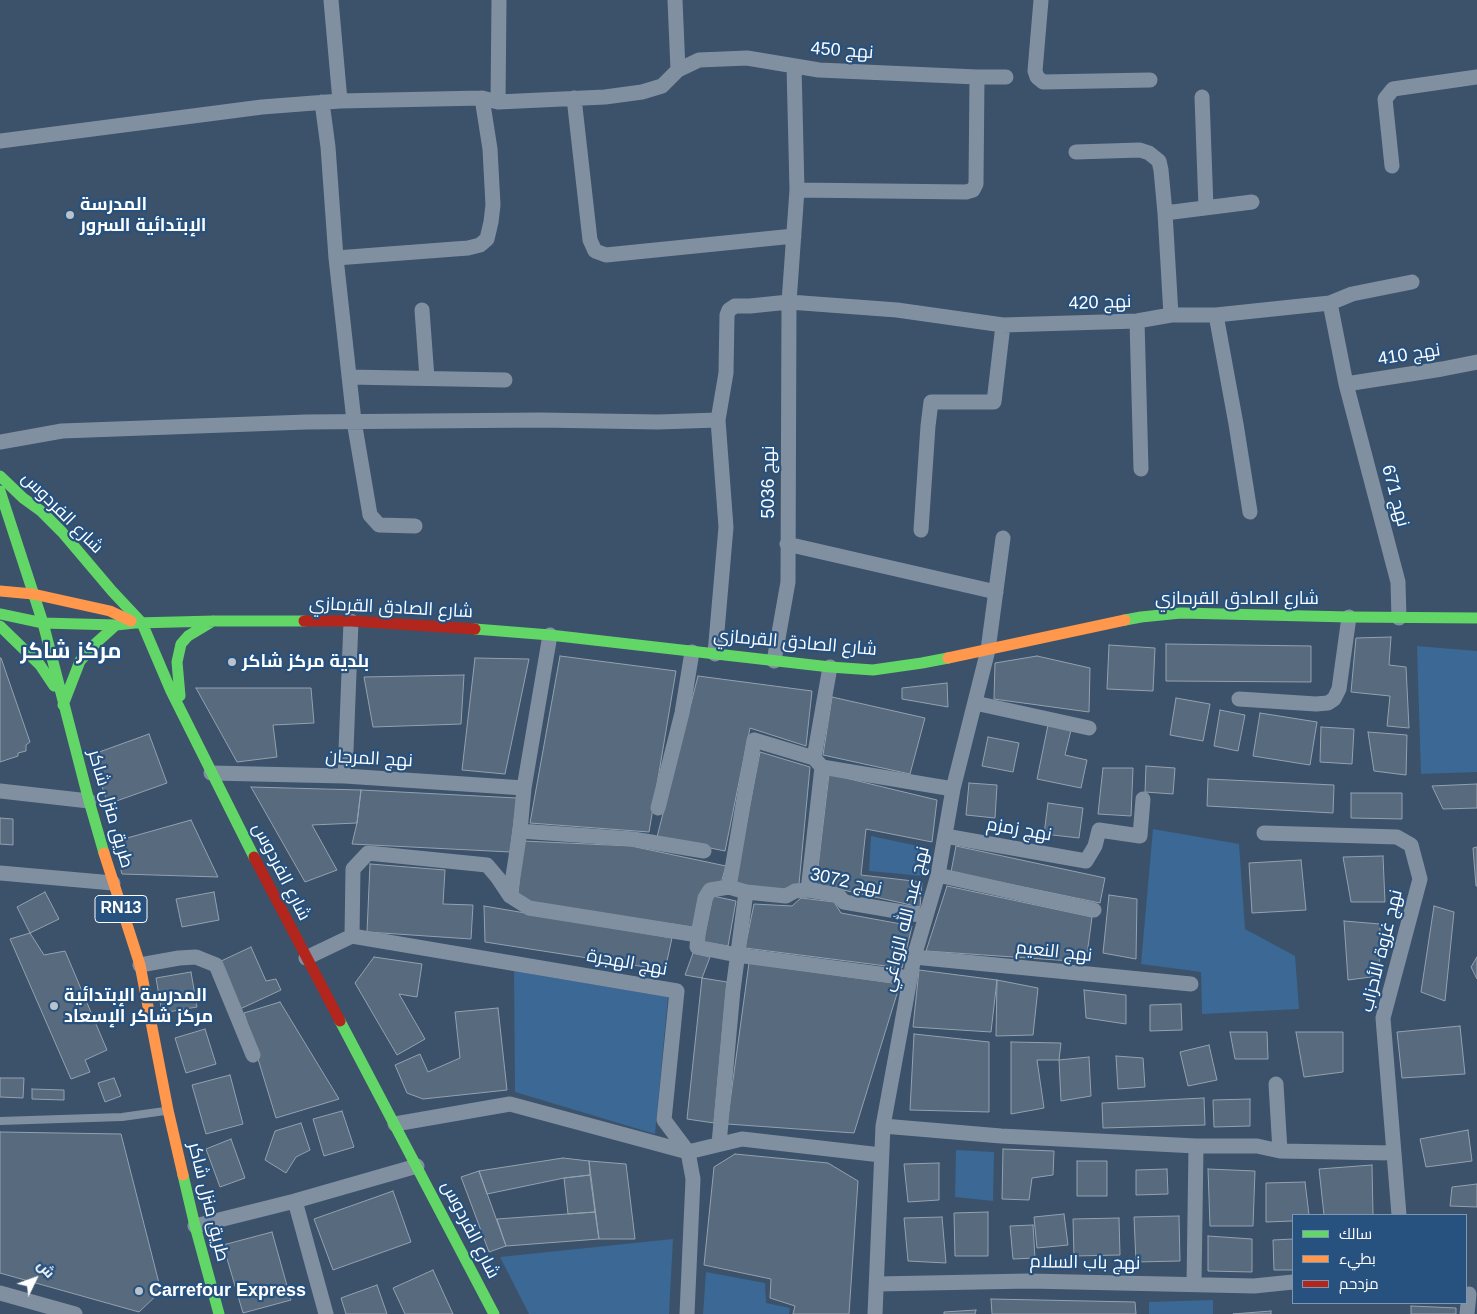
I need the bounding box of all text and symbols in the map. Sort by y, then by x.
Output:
street label: نهج 450 [810,38,874,64]
place label: المدرسة الإبتدائية السرور [80,194,207,236]
marker: المدرسة الإبتدائية السرور [64,209,76,221]
street label: نهج 420 [1068,291,1132,315]
street label: نهج 410 [1376,339,1442,371]
street label: نهج 5036 [758,445,780,519]
street label: نهج 671 [1376,463,1414,529]
street label: شارع الفردوس [17,468,107,558]
street label: شارع الصادق القرمازي [1155,588,1319,610]
street label: شارع الصادق القرمازي [309,593,473,623]
street label: شارع الصادق القرمازي [712,625,878,661]
district label: مركز شاكر [21,639,121,665]
place label: بلدية مركز شاكر [242,651,369,673]
marker: بلدية مركز شاكر [226,656,238,668]
street label: نهج المرجان [325,746,413,772]
street label: طريق منزل شاكر [83,747,137,871]
street label: نهج زمزم [985,814,1053,846]
street label: شارع الفردوس [247,819,315,925]
street label: نهج عبد الله الزواغي [878,844,934,994]
street label: نهج 3072 [808,864,884,900]
street label: نهج غزوة الأحزاب [1356,888,1408,1014]
road number: RN13 [95,896,147,922]
street label: نهج النعيم [1015,937,1093,967]
street label: نهج الهجرة [585,945,669,981]
place label: المدرسة الإبتدائية مركز شاكر الإسعاد [64,985,213,1028]
marker: المدرسة الإبتدائية مركز شاكر الإسعاد [48,1000,60,1012]
street label: طريق منزل شاكر [183,1140,233,1264]
street label: شارع الفردوس [436,1177,504,1283]
legend [1292,1214,1467,1304]
text: سالك [1339,1225,1372,1242]
text: بطيء [1339,1250,1376,1267]
street label: نهج باب السلام [1029,1251,1141,1275]
north arrow [10,1254,60,1304]
text: ش [34,1257,58,1281]
text: مزدحم [1339,1275,1379,1292]
place label: Carrefour Express [149,1280,306,1302]
marker: Carrefour Express [133,1285,145,1297]

